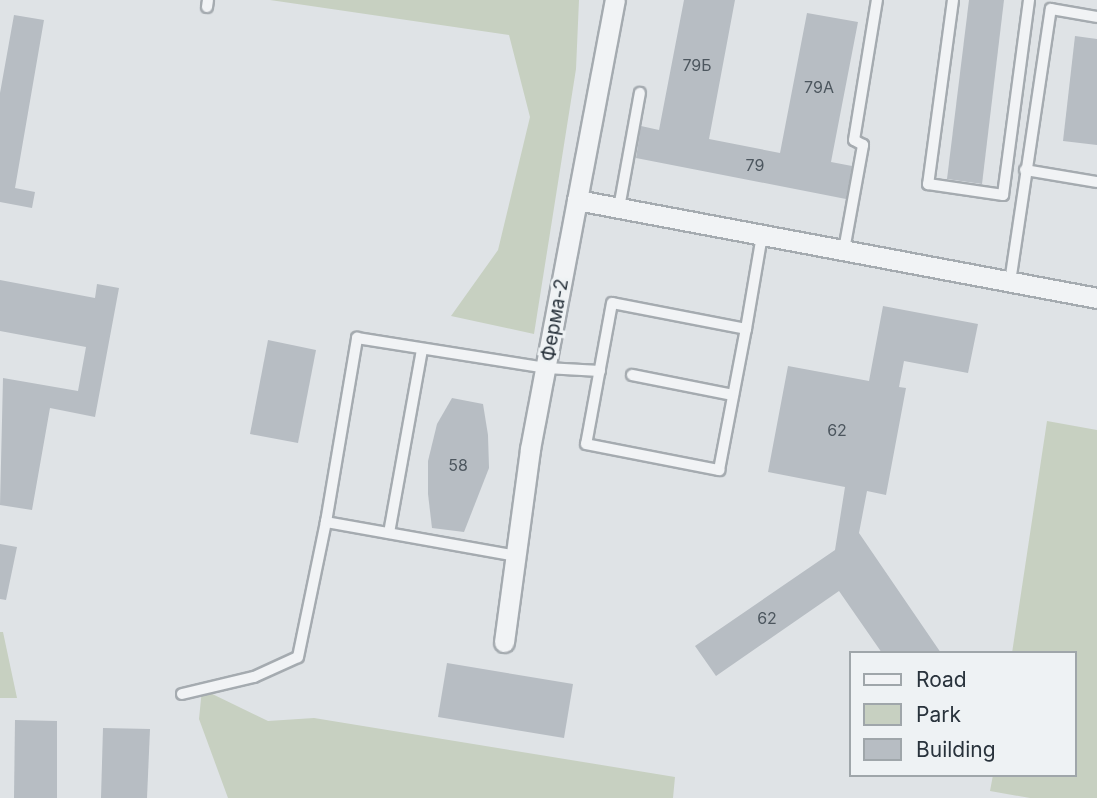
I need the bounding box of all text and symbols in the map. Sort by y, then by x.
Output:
house number: 79Б [682,55,712,75]
house number: 79А [804,77,834,97]
house number: 79 [746,155,764,175]
street label: Ферма-2 [537,277,573,363]
house number: 62 [827,420,847,440]
house number: 58 [448,455,468,475]
house number: 62 [757,608,777,628]
legend [848,651,1076,777]
text: Road [916,667,967,692]
text: Park [916,702,961,727]
text: Building [916,737,996,762]

